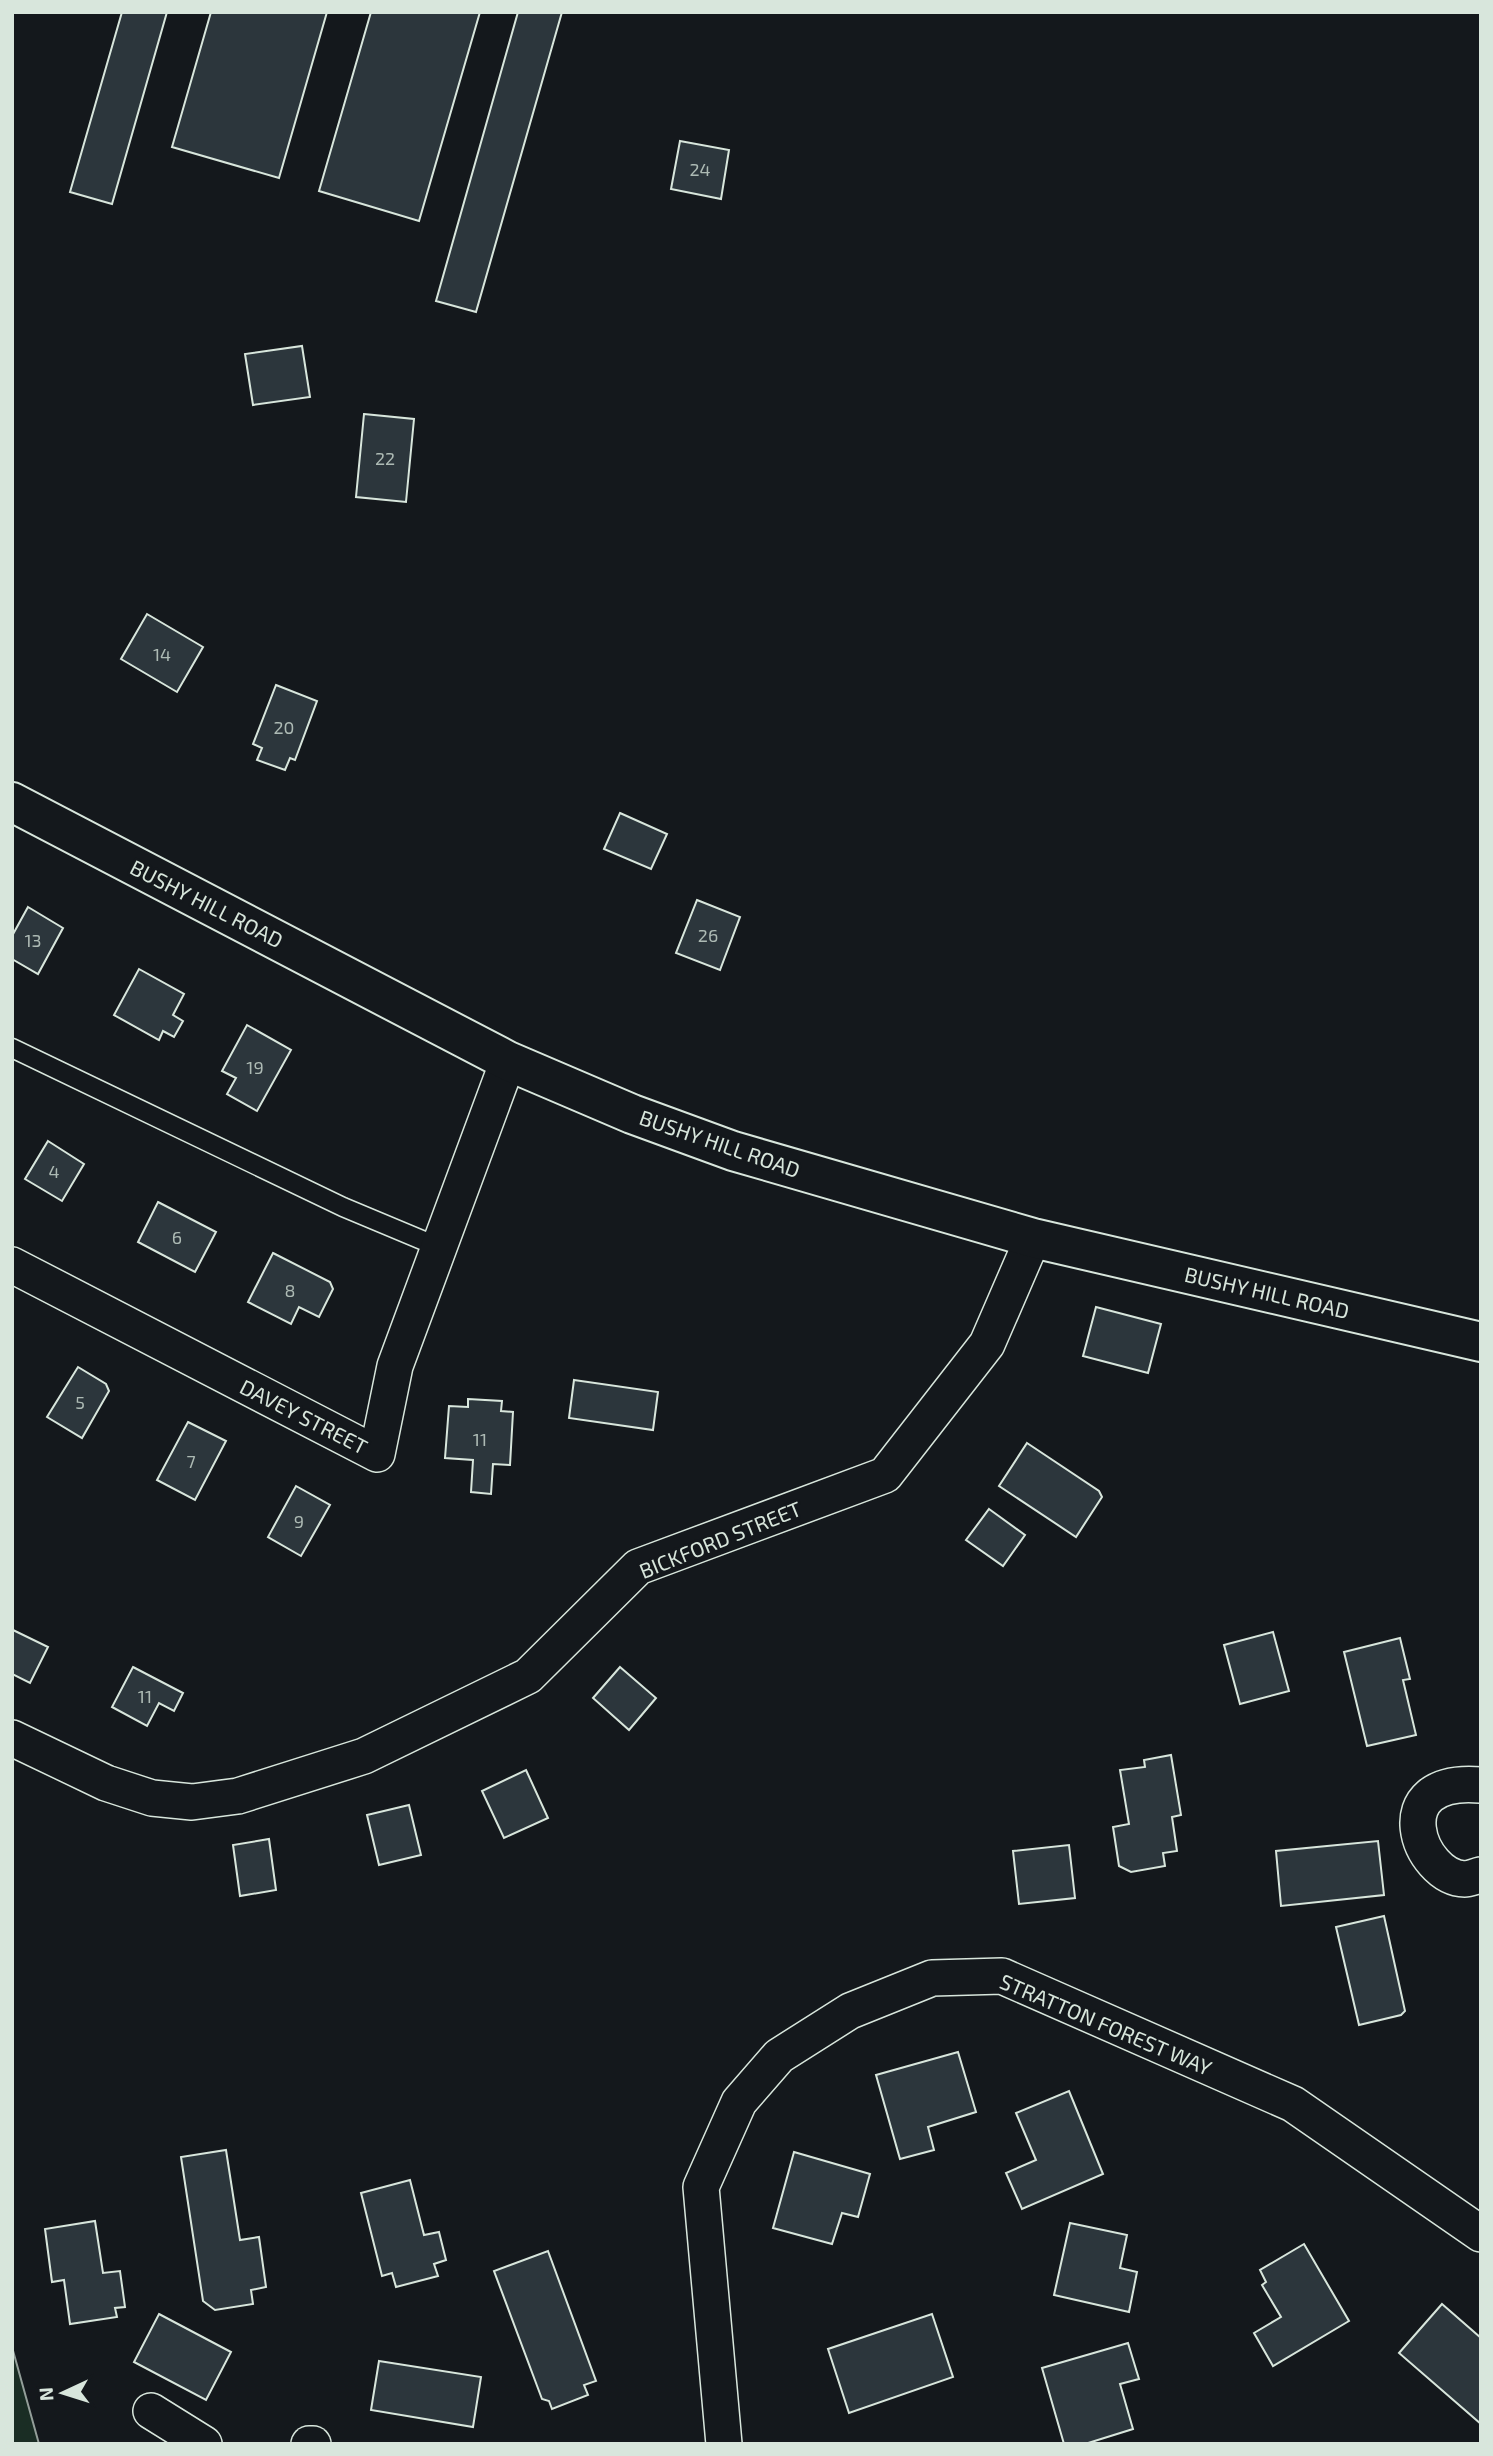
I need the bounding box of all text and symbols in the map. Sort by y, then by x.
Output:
house number: 24 [689,158,711,180]
house number: 22 [375,447,395,469]
house number: 14 [153,643,171,665]
house number: 20 [274,716,294,738]
street label: BUSHY HILL ROAD [126,854,288,952]
house number: 26 [698,924,718,946]
house number: 13 [24,929,42,951]
house number: 19 [246,1056,264,1078]
street label: BUSHY HILL ROAD [636,1104,804,1182]
house number: 4 [48,1160,60,1182]
house number: 6 [172,1226,182,1248]
street label: BUSHY HILL ROAD [1182,1261,1352,1323]
house number: 8 [285,1279,295,1301]
street label: DAVEY STREET [236,1373,372,1459]
house number: 5 [75,1391,85,1413]
house number: 11 [473,1428,487,1450]
house number: 7 [186,1450,196,1472]
street label: BICKFORD STREET [635,1495,805,1583]
house number: 9 [294,1510,304,1532]
house number: 11 [138,1685,152,1707]
street label: STRATTON FOREST WAY [996,1968,1216,2080]
north arrow [28,2358,98,2428]
text: N [34,2387,57,2402]

